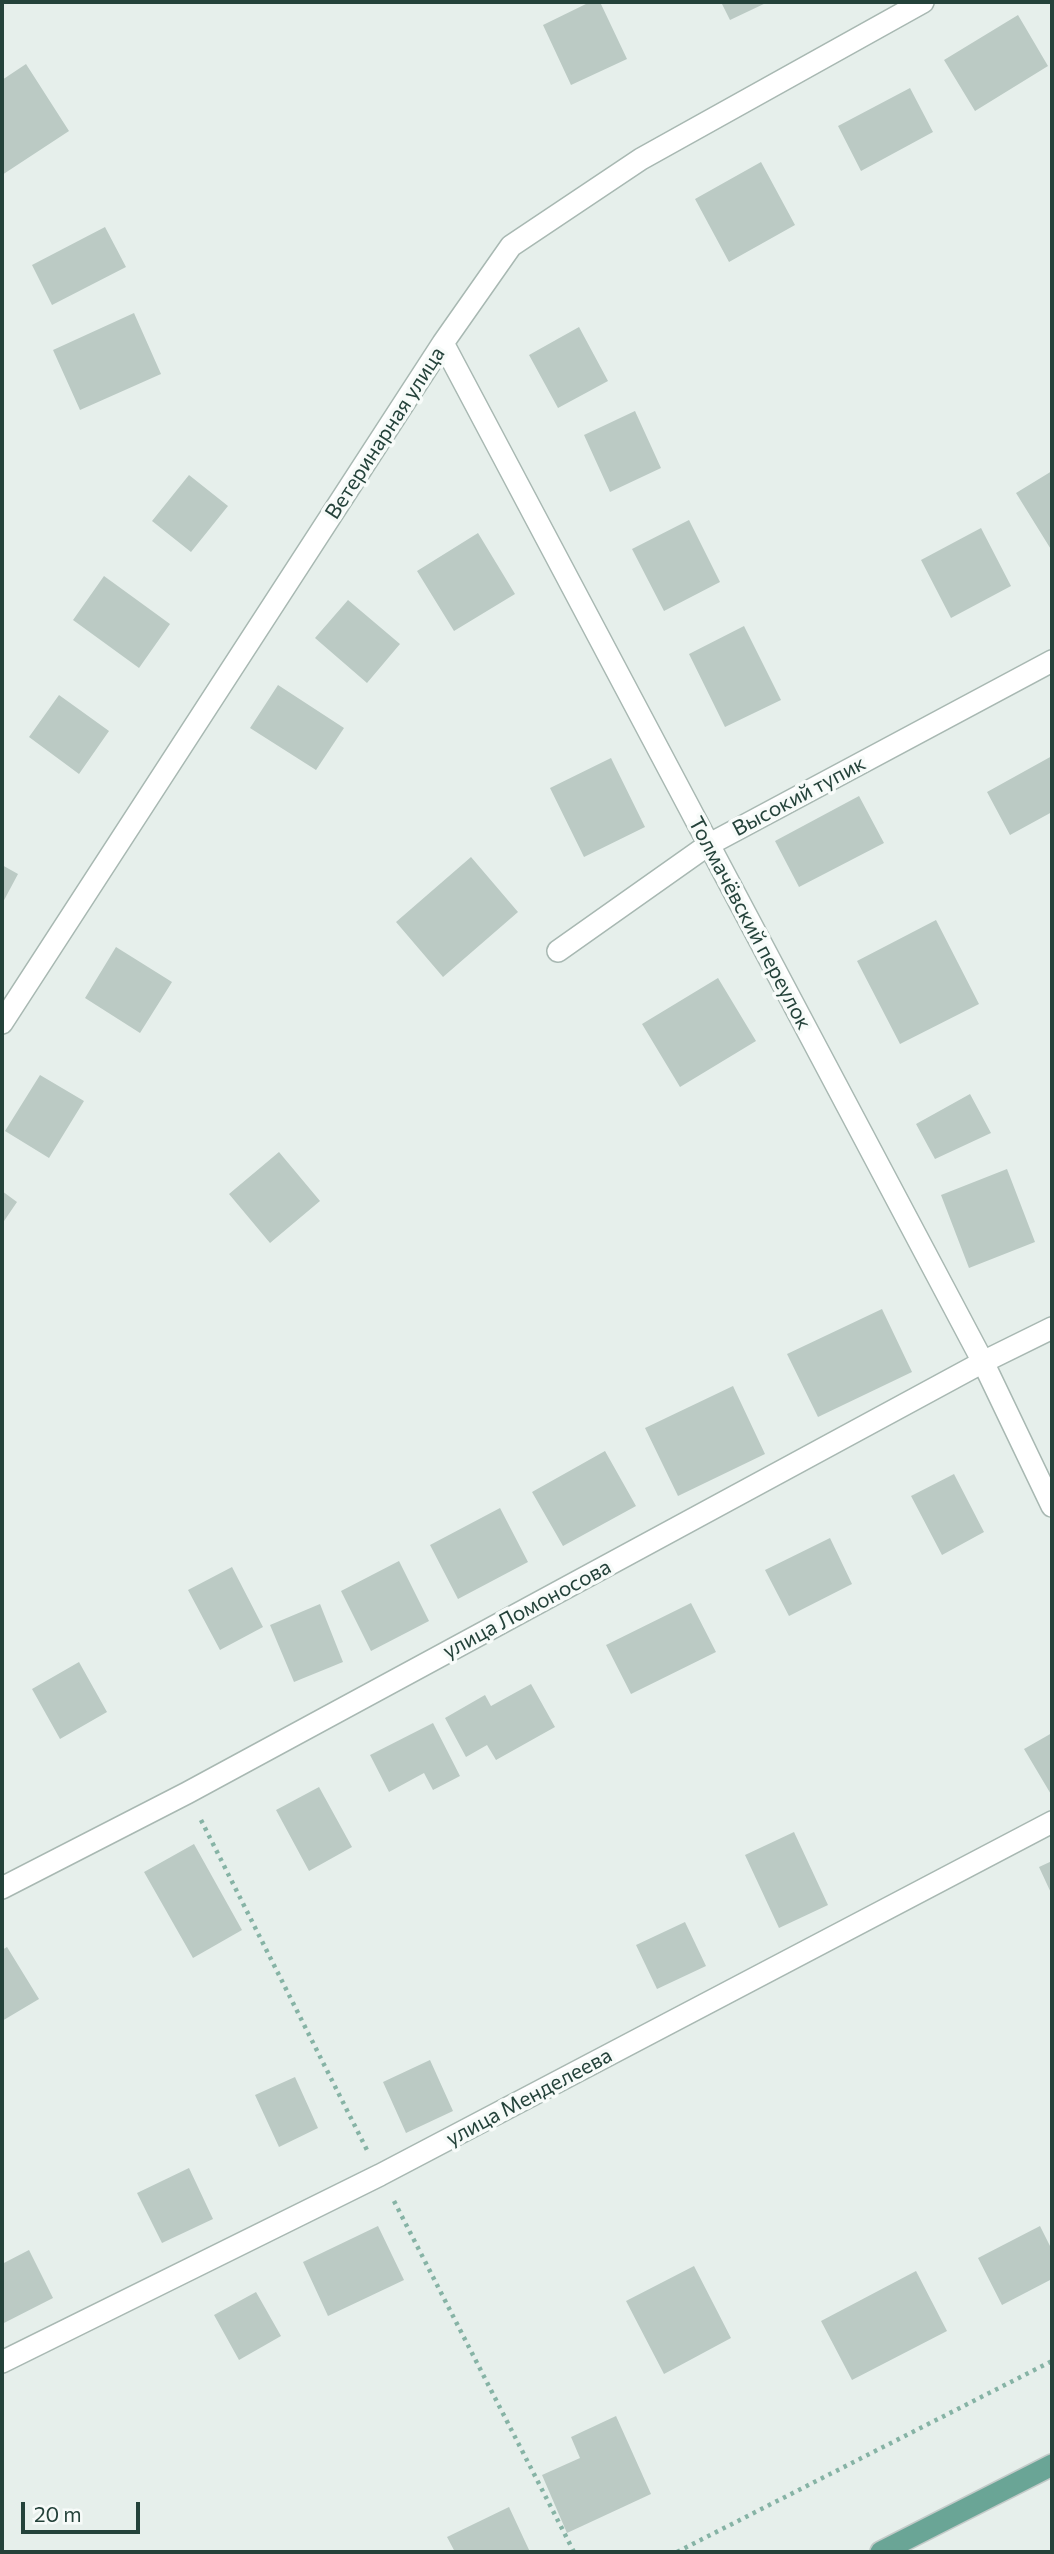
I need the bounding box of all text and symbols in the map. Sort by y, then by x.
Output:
street label: Ветеринарная улица [320,342,450,524]
street label: Высокий тупик [728,750,870,842]
street label: Толмачёвский переулок [683,812,817,1034]
street label: улица Ломоносова [439,1554,615,1664]
street label: улица Менделеева [442,2043,616,2151]
scale bar [24,2488,144,2532]
text: 20 m [34,2501,82,2526]

